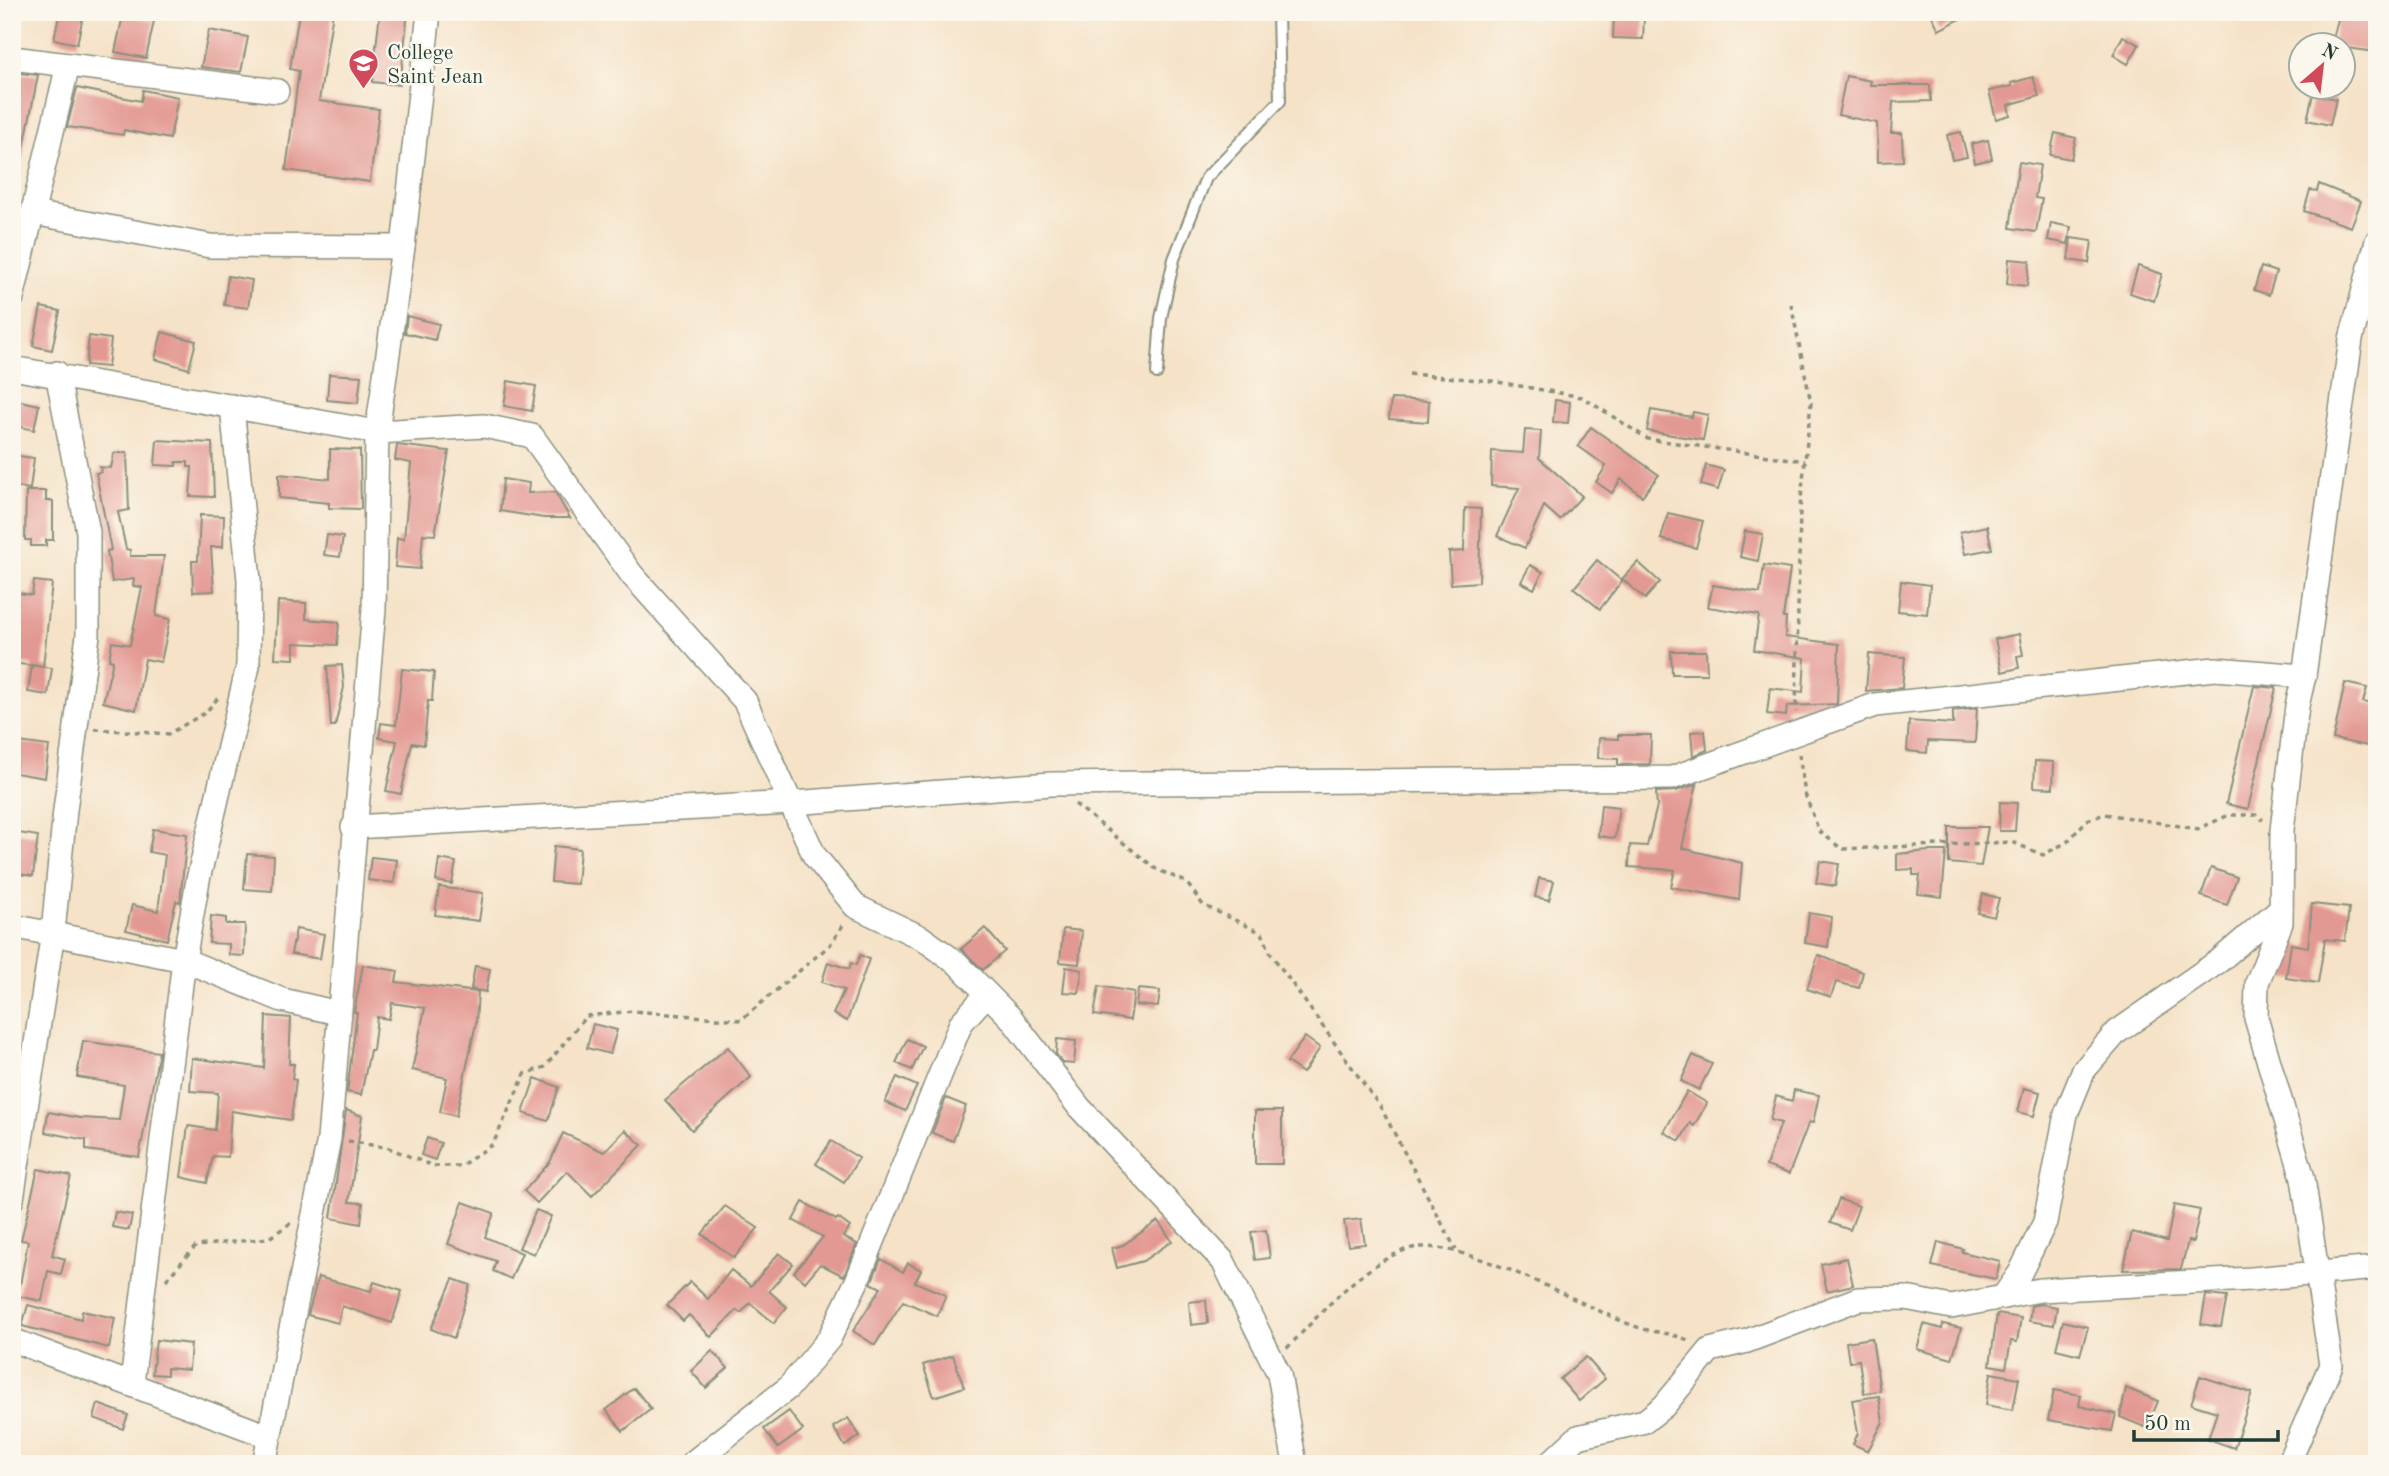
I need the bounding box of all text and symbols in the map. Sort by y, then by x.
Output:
north arrow [2288,32,2358,102]
text: N [2318,41,2340,65]
place label: College Saint Jean [387,43,483,88]
school or university icon: College Saint Jean [347,47,381,91]
scale bar [2134,1399,2277,1443]
text: 50 m [2144,1414,2191,1435]

